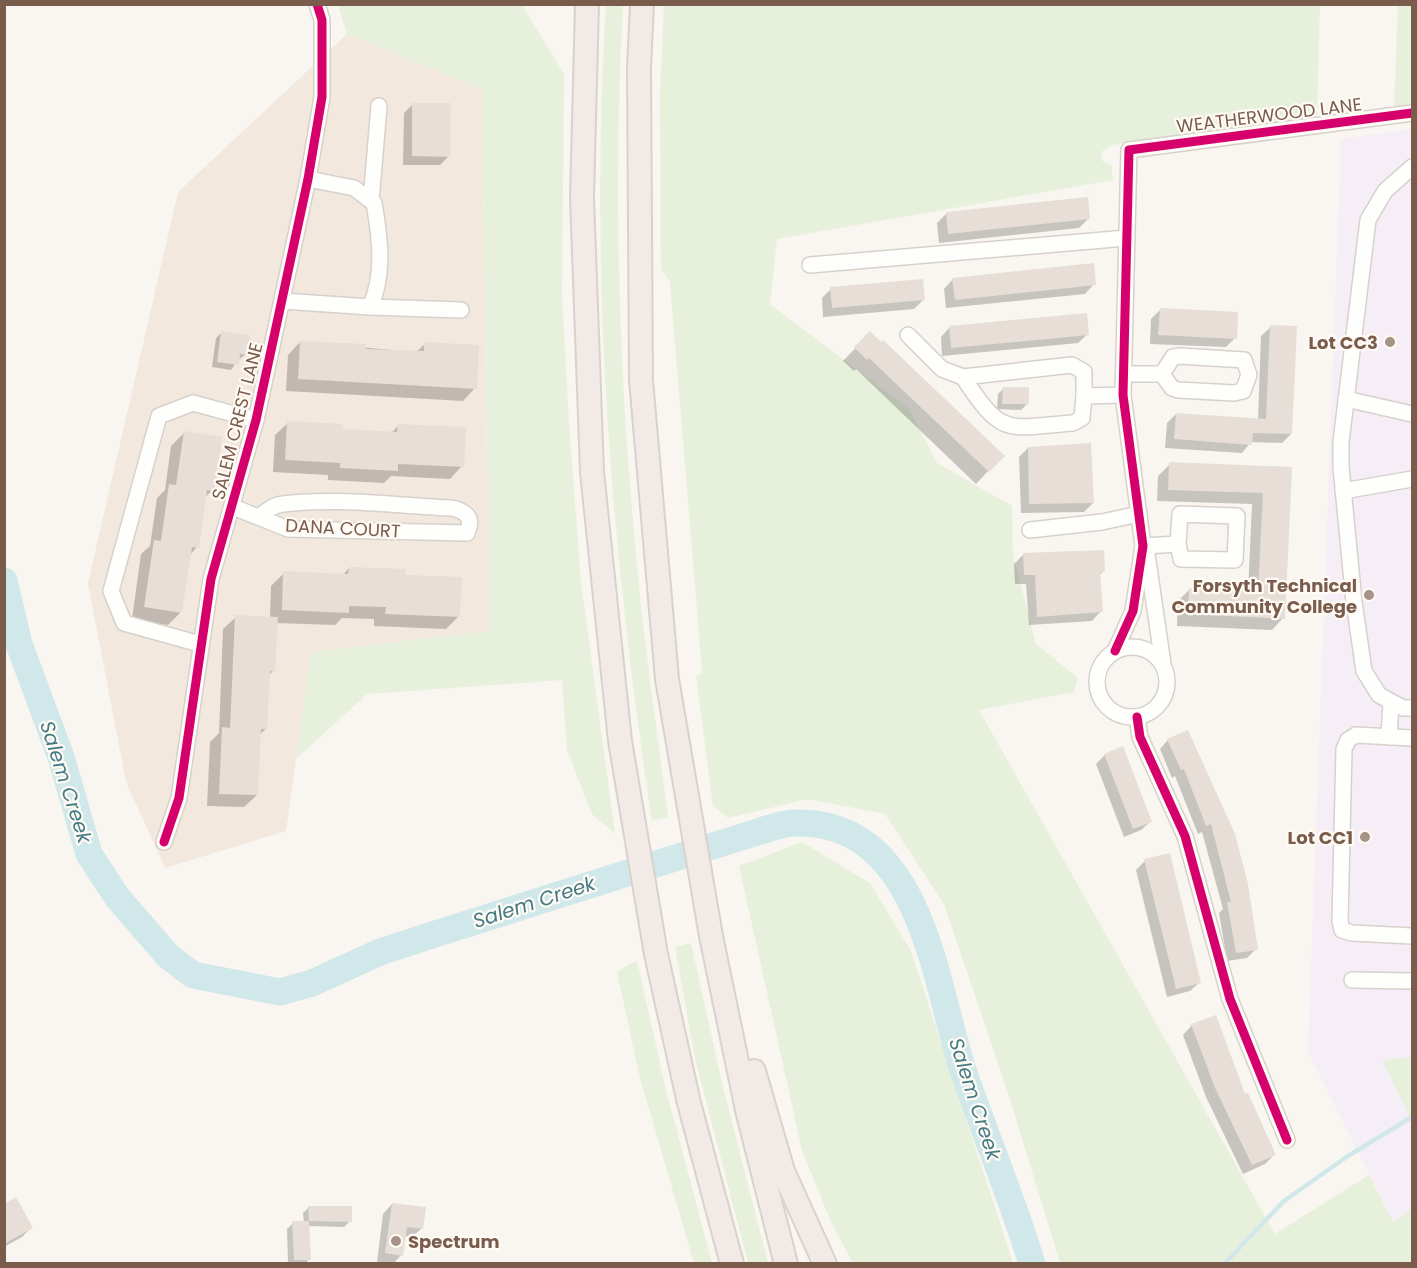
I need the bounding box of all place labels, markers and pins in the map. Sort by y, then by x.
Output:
place label: Lot CC3 [1309,330,1378,355]
marker: Lot CC3 [1383,335,1397,349]
place label: Forsyth Technical Community College [1171,573,1357,619]
marker: Forsyth Technical Community College [1362,588,1376,602]
place label: Lot CC1 [1288,825,1353,850]
marker: Lot CC1 [1358,830,1372,844]
place label: Spectrum [408,1229,499,1254]
marker: Spectrum [389,1234,403,1248]

